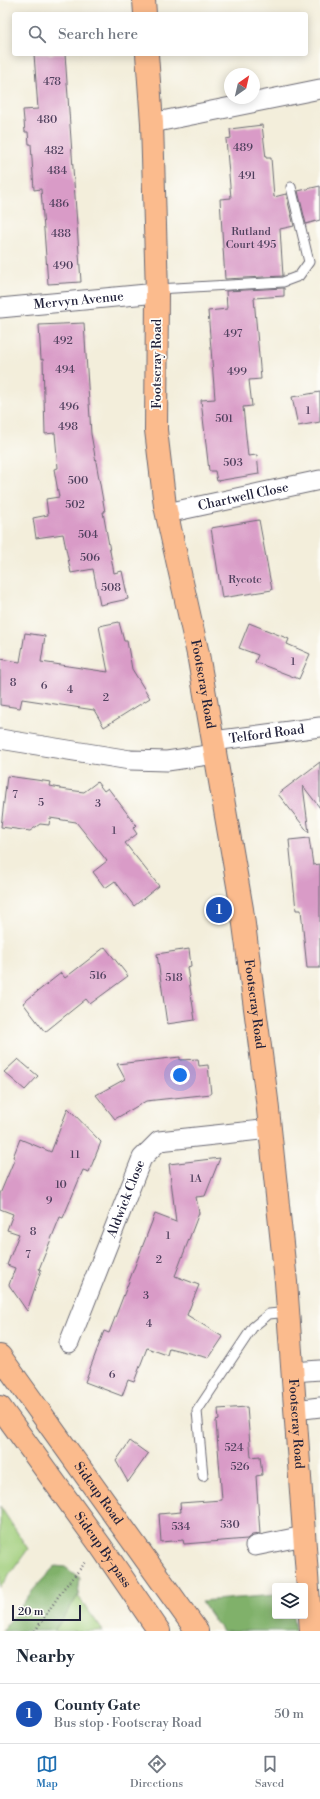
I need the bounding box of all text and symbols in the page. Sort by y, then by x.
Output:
search box [12,12,308,56]
icon: search [26,23,48,45]
text: Search here [58,25,138,44]
north arrow [224,68,260,104]
house number: 478 [43,75,61,89]
house number: 480 [37,113,57,127]
house number: 489 [233,141,253,155]
house number: 482 [44,144,64,158]
house number: 484 [47,164,67,178]
house number: 491 [238,169,256,183]
house number: 486 [49,197,69,211]
house number: Rutland Court 495 [226,225,276,252]
house number: 488 [51,227,71,241]
house number: 490 [53,259,73,273]
street label: Mervyn Avenue [33,288,125,313]
street label: Footscray Road [149,318,165,409]
house number: 497 [224,327,243,341]
house number: 492 [53,334,73,348]
house number: 494 [55,363,75,377]
house number: 499 [227,365,247,379]
house number: 496 [59,400,79,414]
house number: 1 [306,404,311,418]
house number: 501 [215,412,233,426]
house number: 498 [58,420,78,434]
house number: 503 [223,456,243,470]
house number: 500 [68,474,88,488]
street label: Chartwell Close [197,479,290,514]
house number: 502 [65,498,85,512]
house number: 504 [78,528,98,542]
house number: 506 [80,551,100,565]
house number: Rycote [228,573,262,587]
house number: 508 [101,581,121,595]
street label: Footscray Road [187,638,219,731]
house number: 1 [291,655,296,669]
house number: 8 [10,676,17,690]
house number: 6 [41,679,48,693]
house number: 4 [67,683,74,697]
house number: 2 [103,691,109,705]
street label: Telford Road [228,721,306,747]
house number: 7 [12,788,18,802]
house number: 5 [38,796,44,810]
house number: 3 [95,797,101,811]
house number: 1 [112,824,117,838]
pin: 1 [206,895,232,925]
street label: Footscray Road [241,958,268,1050]
house number: 516 [89,969,107,983]
house number: 518 [165,971,183,985]
your location [170,1065,190,1085]
house number: 11 [70,1148,80,1162]
street label: Aldwick Close [103,1157,149,1241]
house number: 1A [190,1172,203,1186]
house number: 10 [55,1178,67,1192]
house number: 9 [46,1194,53,1208]
house number: 8 [30,1225,37,1239]
house number: 1 [166,1229,171,1243]
house number: 7 [25,1248,31,1262]
house number: 2 [156,1253,162,1267]
house number: 3 [143,1289,149,1303]
house number: 4 [146,1317,153,1331]
house number: 6 [109,1368,116,1382]
street label: Footscray Road [285,1378,307,1470]
house number: 524 [225,1441,244,1455]
street label: Sidcup Road [71,1459,127,1528]
house number: 526 [231,1460,250,1474]
street label: Sidcup By-pass [71,1509,135,1591]
house number: 530 [220,1518,240,1532]
house number: 534 [172,1520,191,1534]
map controls [272,1583,308,1619]
button: layers [272,1583,308,1619]
scale bar [12,1603,81,1622]
text: 20 m [18,1605,43,1619]
text: Nearby [16,1646,75,1668]
text: County Gate [54,1696,140,1715]
text: 1 [26,1706,32,1722]
text: 50 m [274,1706,304,1722]
text: Bus stop · Footscray Road [54,1715,202,1731]
tab: Map [36,1753,58,1791]
tab: Directions [130,1753,183,1791]
tab: Saved [255,1753,284,1791]

